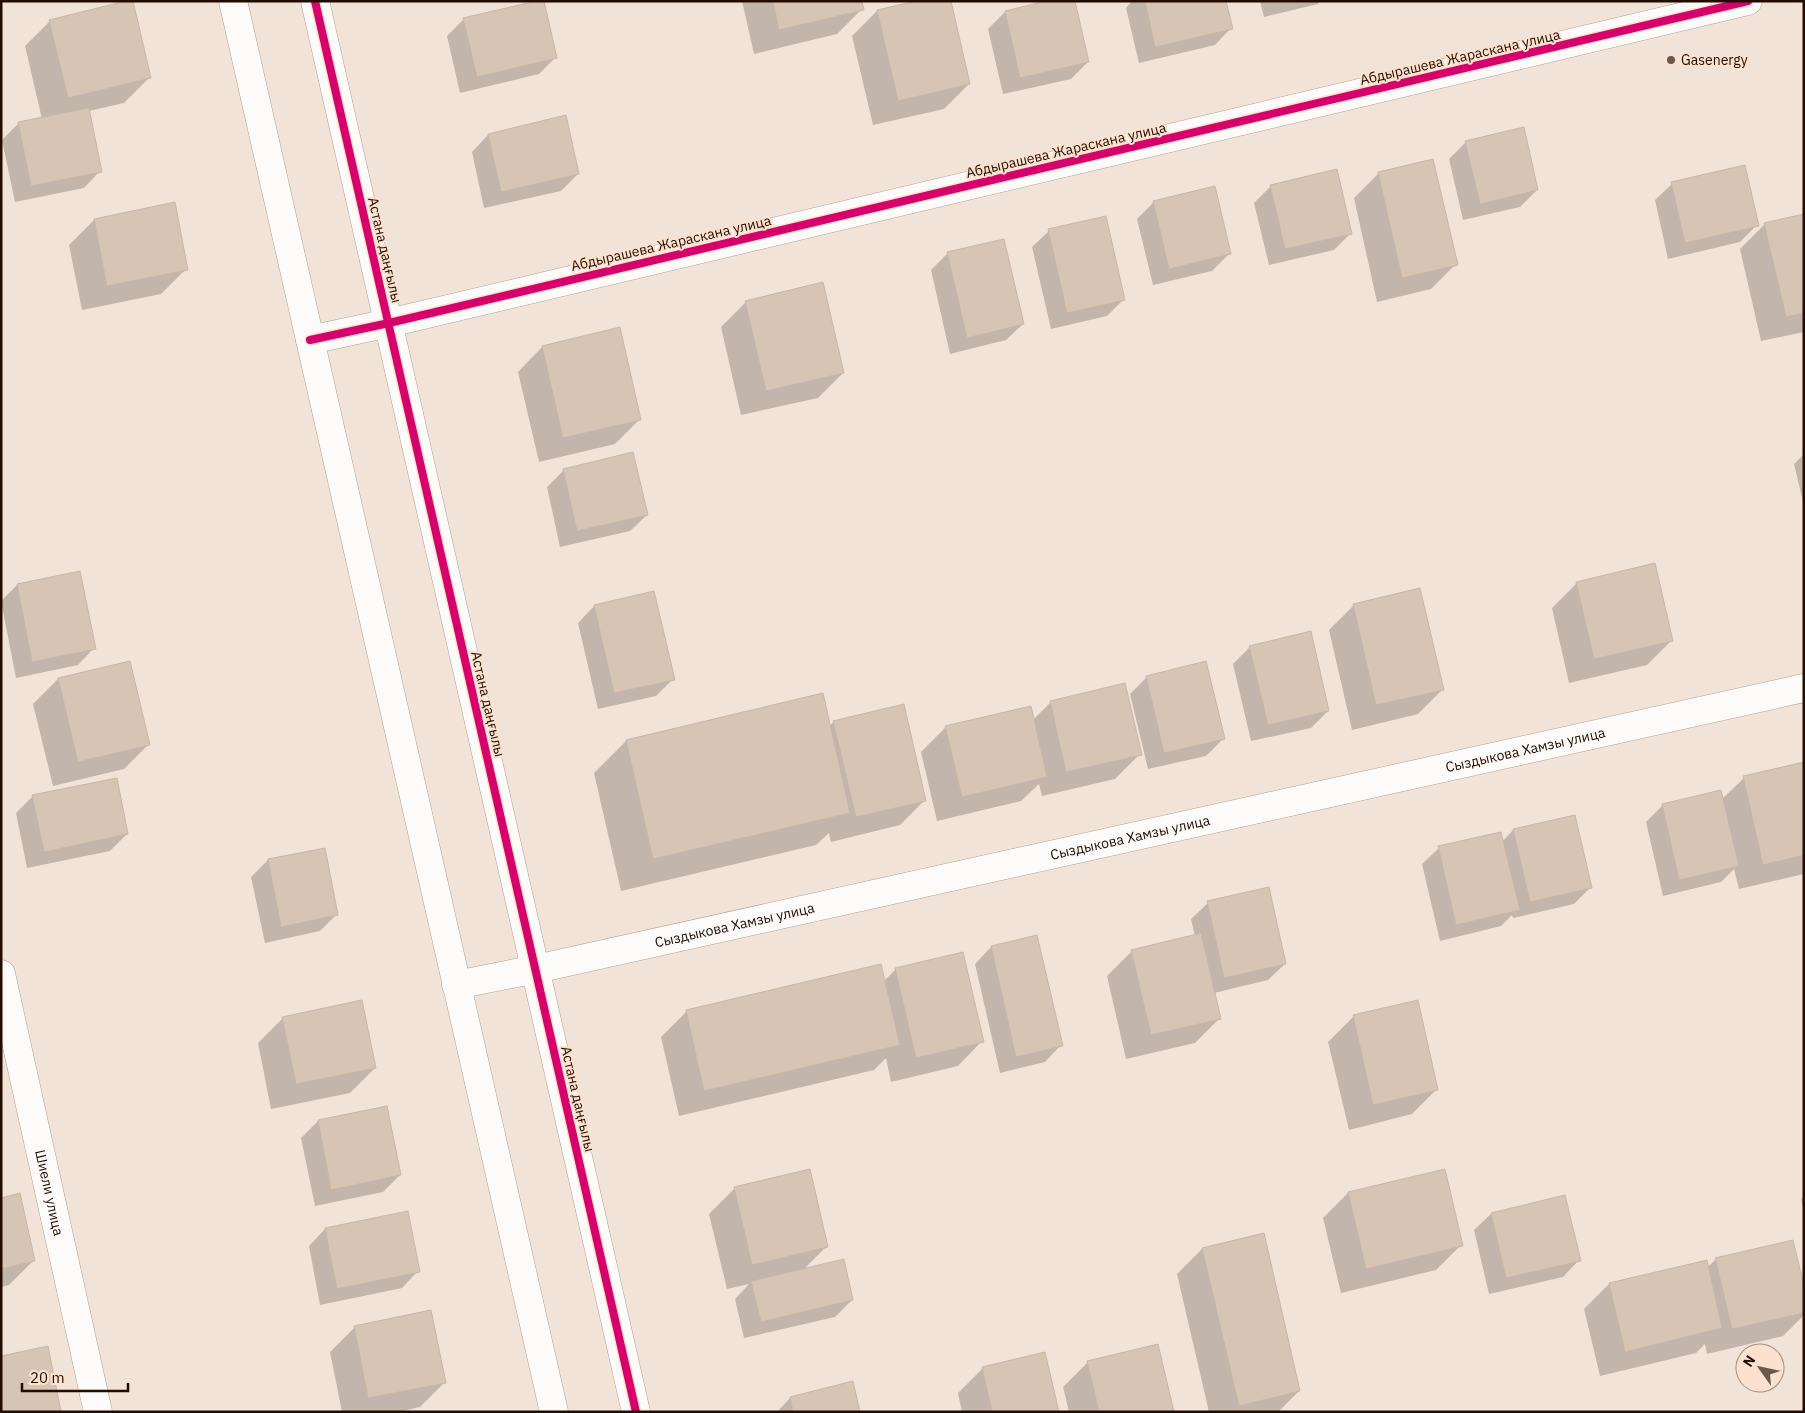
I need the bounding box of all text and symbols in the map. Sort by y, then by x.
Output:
street label: Абдырашева Жараскана улица [1358,25,1562,89]
place label: Gasenergy [1681,51,1748,69]
marker: Gasenergy [1665,54,1677,66]
street label: Абдырашева Жараскана улица [964,118,1168,182]
street label: Астана даңғылы [364,195,406,305]
street label: Абдырашева Жараскана улица [569,211,773,275]
street label: Астана даңғылы [467,649,509,759]
street label: Сыздыкова Хамзы улица [1444,723,1608,776]
street label: Сыздыкова Хамзы улица [1048,811,1212,864]
street label: Сыздыкова Хамзы улица [653,898,817,951]
street label: Астана даңғылы [557,1044,599,1154]
street label: Шиели улица [31,1148,68,1238]
north arrow [1735,1343,1785,1393]
text: N [1739,1352,1759,1370]
scale bar [22,1360,129,1392]
text: 20 m [30,1368,65,1387]

